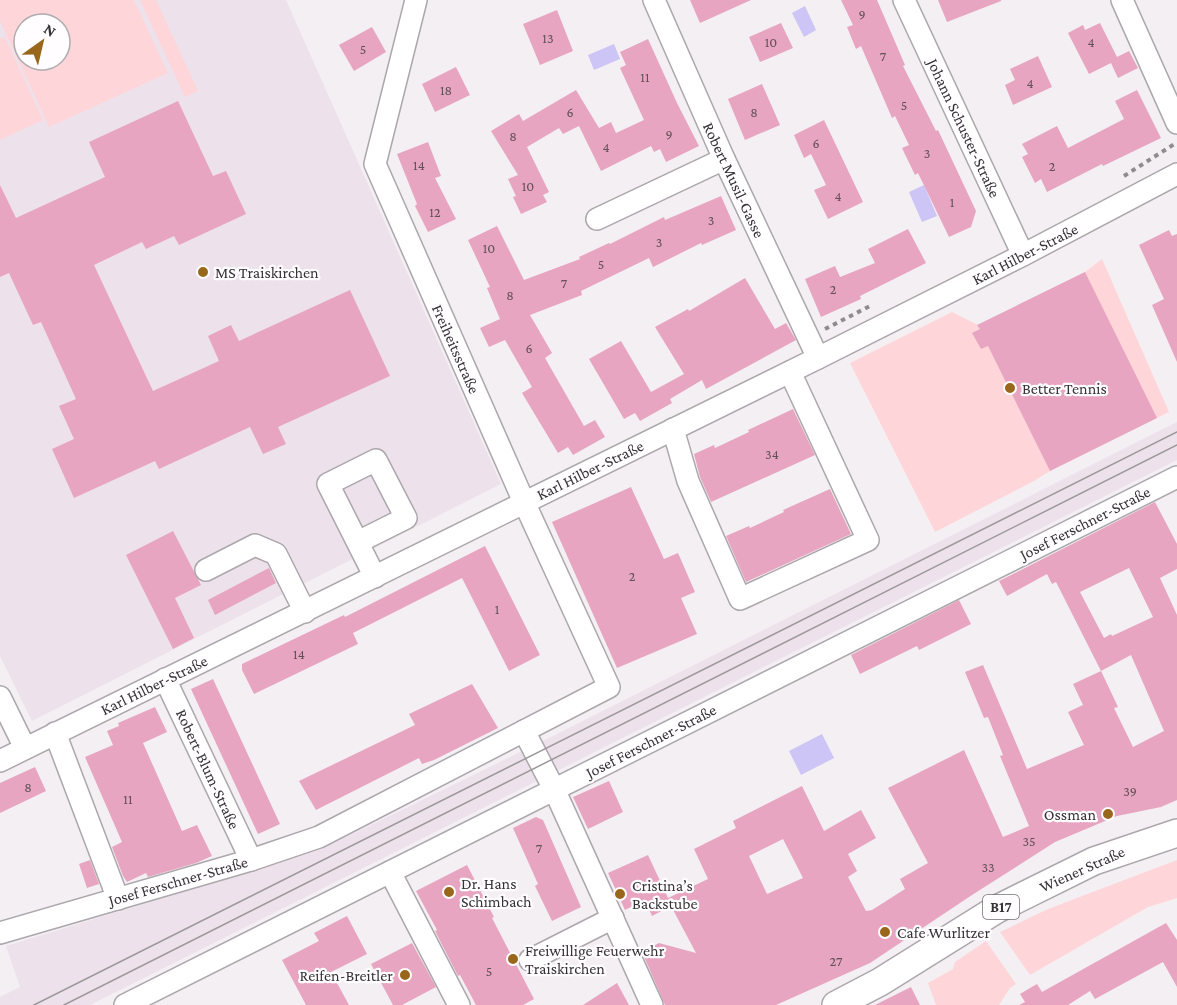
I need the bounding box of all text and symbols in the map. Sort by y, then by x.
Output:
house number: 9 [858,6,866,22]
north arrow [12,12,72,72]
text: N [41,20,59,40]
house number: 13 [542,30,554,46]
house number: 10 [765,34,777,50]
house number: 4 [1087,34,1095,50]
house number: 5 [360,41,366,57]
house number: 7 [880,48,887,64]
street label: Johann Schuster-Straße [923,54,1004,201]
house number: 11 [640,69,650,85]
house number: 4 [1026,75,1034,91]
house number: 18 [440,82,452,98]
house number: 5 [901,97,907,113]
house number: 6 [566,104,574,120]
house number: 8 [750,104,758,120]
street label: Robert Musil-Gasse [700,120,768,240]
house number: 9 [665,126,673,142]
house number: 8 [509,128,517,144]
house number: 6 [812,135,820,151]
house number: 4 [602,139,610,155]
house number: 3 [924,145,930,161]
house number: 14 [413,157,425,173]
house number: 2 [1049,158,1056,174]
house number: 10 [522,178,534,194]
house number: 4 [834,188,842,204]
house number: 1 [950,194,955,210]
house number: 12 [429,204,441,220]
house number: 3 [708,212,714,228]
street label: Karl Hilber-Straße [969,220,1081,288]
house number: 3 [656,234,662,250]
house number: 10 [483,240,495,256]
house number: 5 [598,256,604,272]
place label: MS Traiskirchen [215,264,319,281]
marker: MS Traiskirchen [196,265,210,279]
house number: 7 [561,275,568,291]
house number: 2 [830,281,837,297]
house number: 8 [506,287,514,303]
street label: Freiheitsstraße [429,302,483,396]
house number: 6 [525,340,533,356]
place label: Better Tennis [1022,380,1107,397]
marker: Better Tennis [1003,381,1017,395]
street label: Karl Hilber-Straße [534,437,646,503]
house number: 34 [765,446,779,462]
street label: Josef Ferschner-Straße [1015,483,1153,565]
house number: 2 [629,568,636,584]
house number: 1 [495,601,500,617]
house number: 14 [293,646,305,662]
street label: Karl Hilber-Straße [98,652,210,718]
street label: Josef Ferschner-Straße [581,701,719,783]
street label: Robert-Blum-Straße [173,706,243,832]
house number: 8 [24,779,32,795]
house number: 39 [1123,783,1137,799]
house number: 11 [123,791,133,807]
place label: Ossman [1044,806,1096,823]
marker: Ossman [1101,807,1115,821]
house number: 35 [1022,833,1036,849]
house number: 7 [536,840,543,856]
street label: Wiener Straße [1037,843,1127,895]
street label: Josef Ferschner-Straße [105,853,250,911]
house number: 33 [981,859,995,875]
place label: Dr. Hans Schimbach [461,875,532,910]
place label: Cristina’s Backstube [632,877,698,912]
marker: Dr. Hans Schimbach [442,885,456,899]
marker: Cristina’s Backstube [613,887,627,901]
road number: B17 [983,895,1019,919]
place label: Cafe Wurlitzer [897,924,990,941]
marker: Cafe Wurlitzer [878,925,892,939]
place label: Freiwillige Feuerwehr Traiskirchen [525,942,665,977]
marker: Freiwillige Feuerwehr Traiskirchen [506,952,520,966]
house number: 27 [830,953,843,969]
house number: 5 [486,963,492,979]
place label: Reifen-Breitler [299,967,393,984]
marker: Reifen-Breitler [398,968,412,982]

